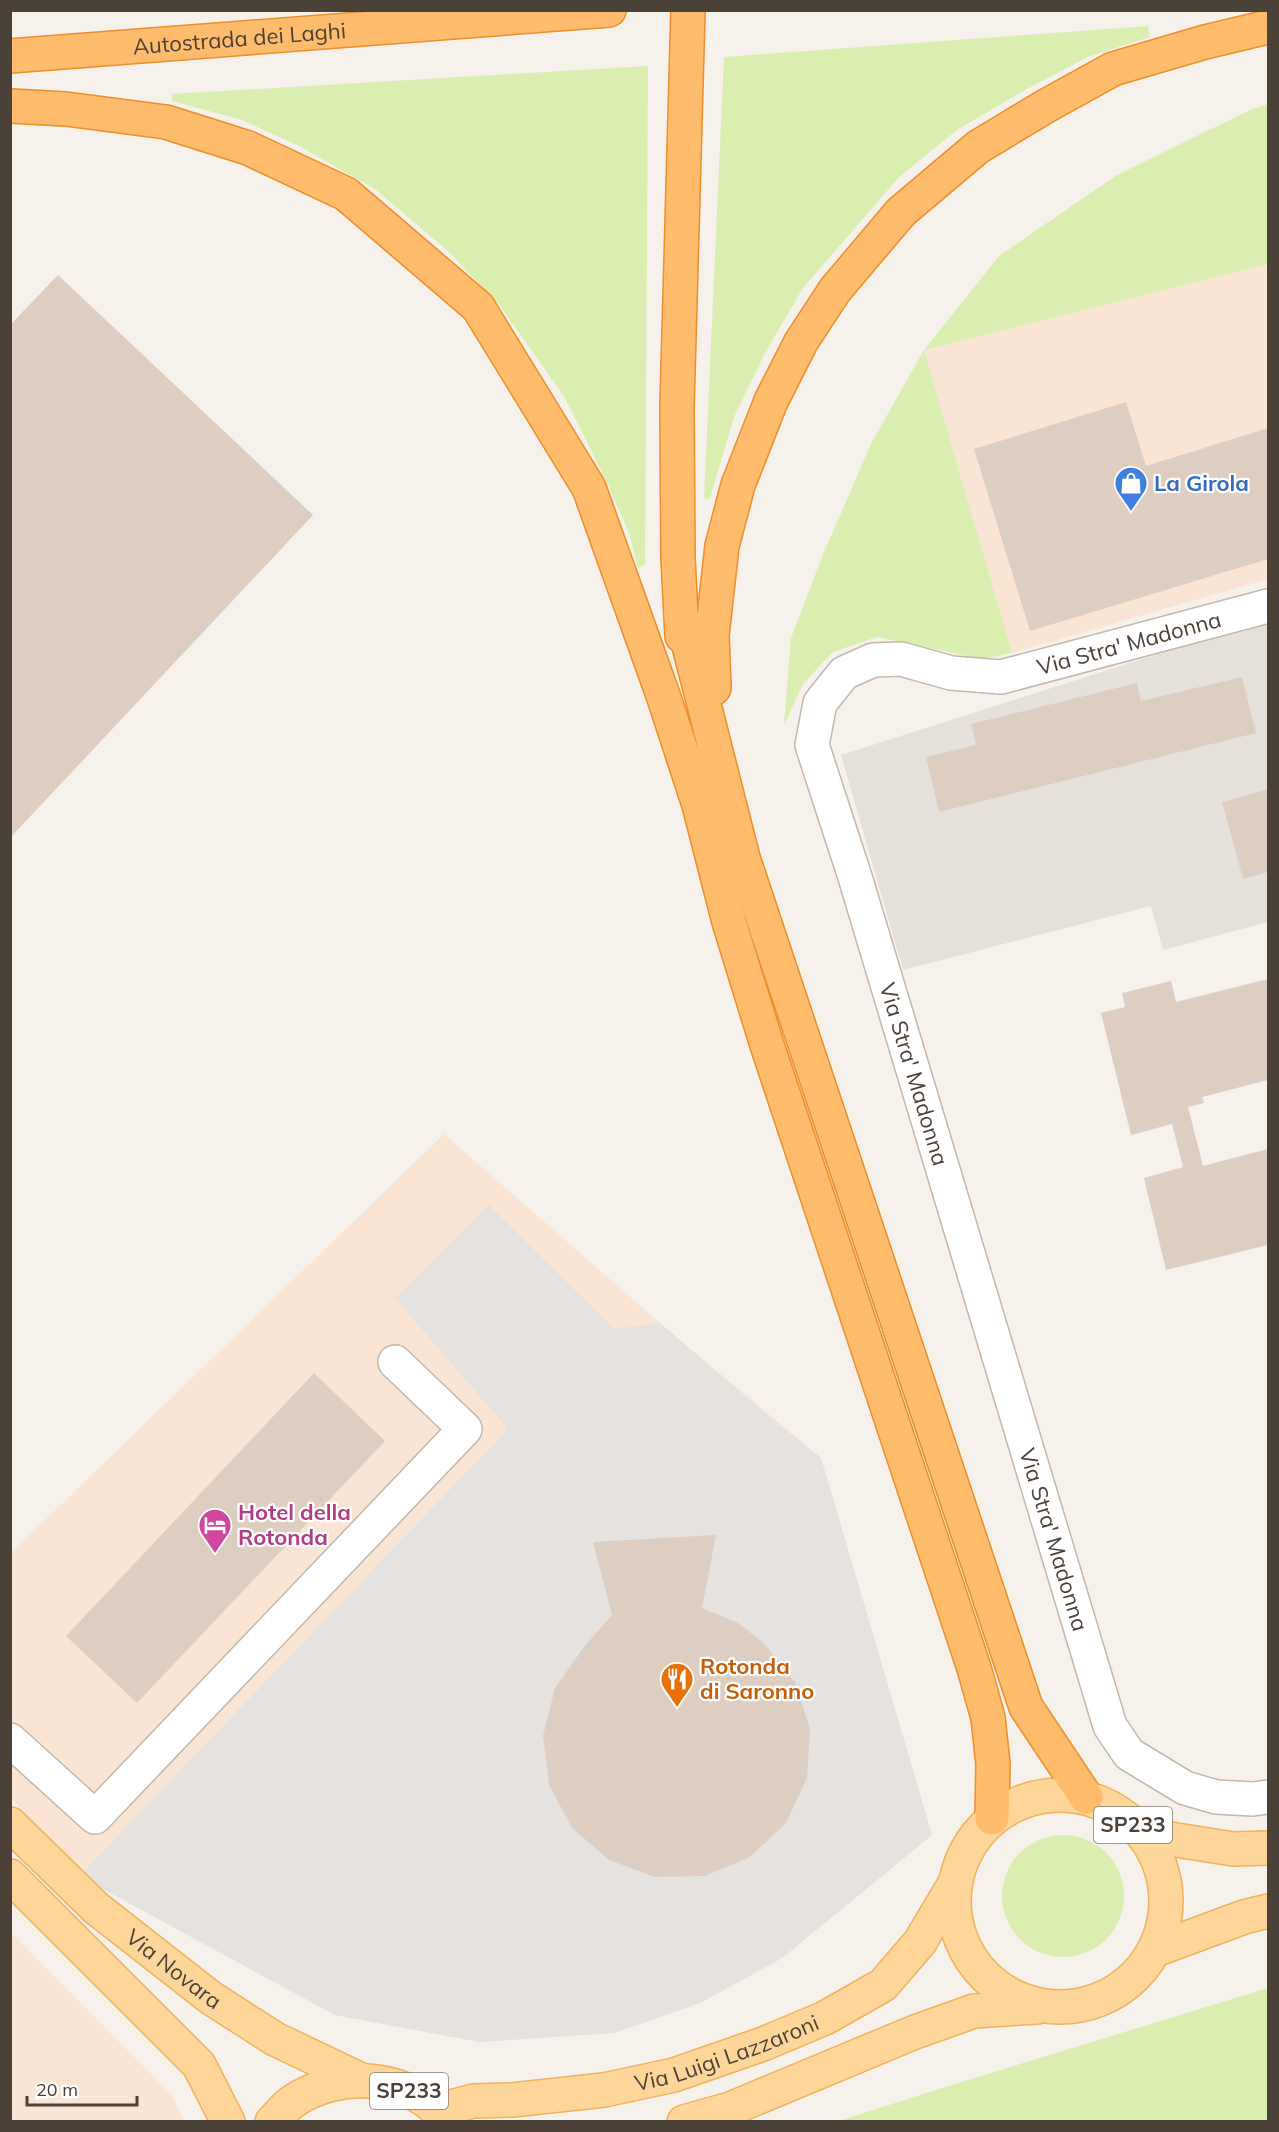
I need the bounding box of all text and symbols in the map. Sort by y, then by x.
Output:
street label: Autostrada dei Laghi [132,16,347,61]
shop icon: La Girola [1113,465,1149,512]
place label: La Girola [1154,469,1249,497]
street label: Via Stra' Madonna [1034,605,1224,681]
street label: Via Stra' Madonna [874,979,955,1169]
street label: Via Stra' Madonna [1013,1445,1095,1634]
place label: Hotel della Rotonda [238,1498,351,1551]
hotel icon: Hotel della Rotonda [197,1507,233,1554]
place label: Rotonda di Saronno [700,1652,814,1705]
restaurant icon: Rotonda di Saronno [659,1661,695,1708]
road number: SP233 [1094,1807,1172,1843]
street label: Via Novara [120,1923,227,2015]
street label: Via Luigi Lazzaroni [632,2008,823,2097]
scale bar [27,2069,136,2107]
road number: SP233 [370,2073,448,2109]
text: 20 m [36,2078,78,2101]

